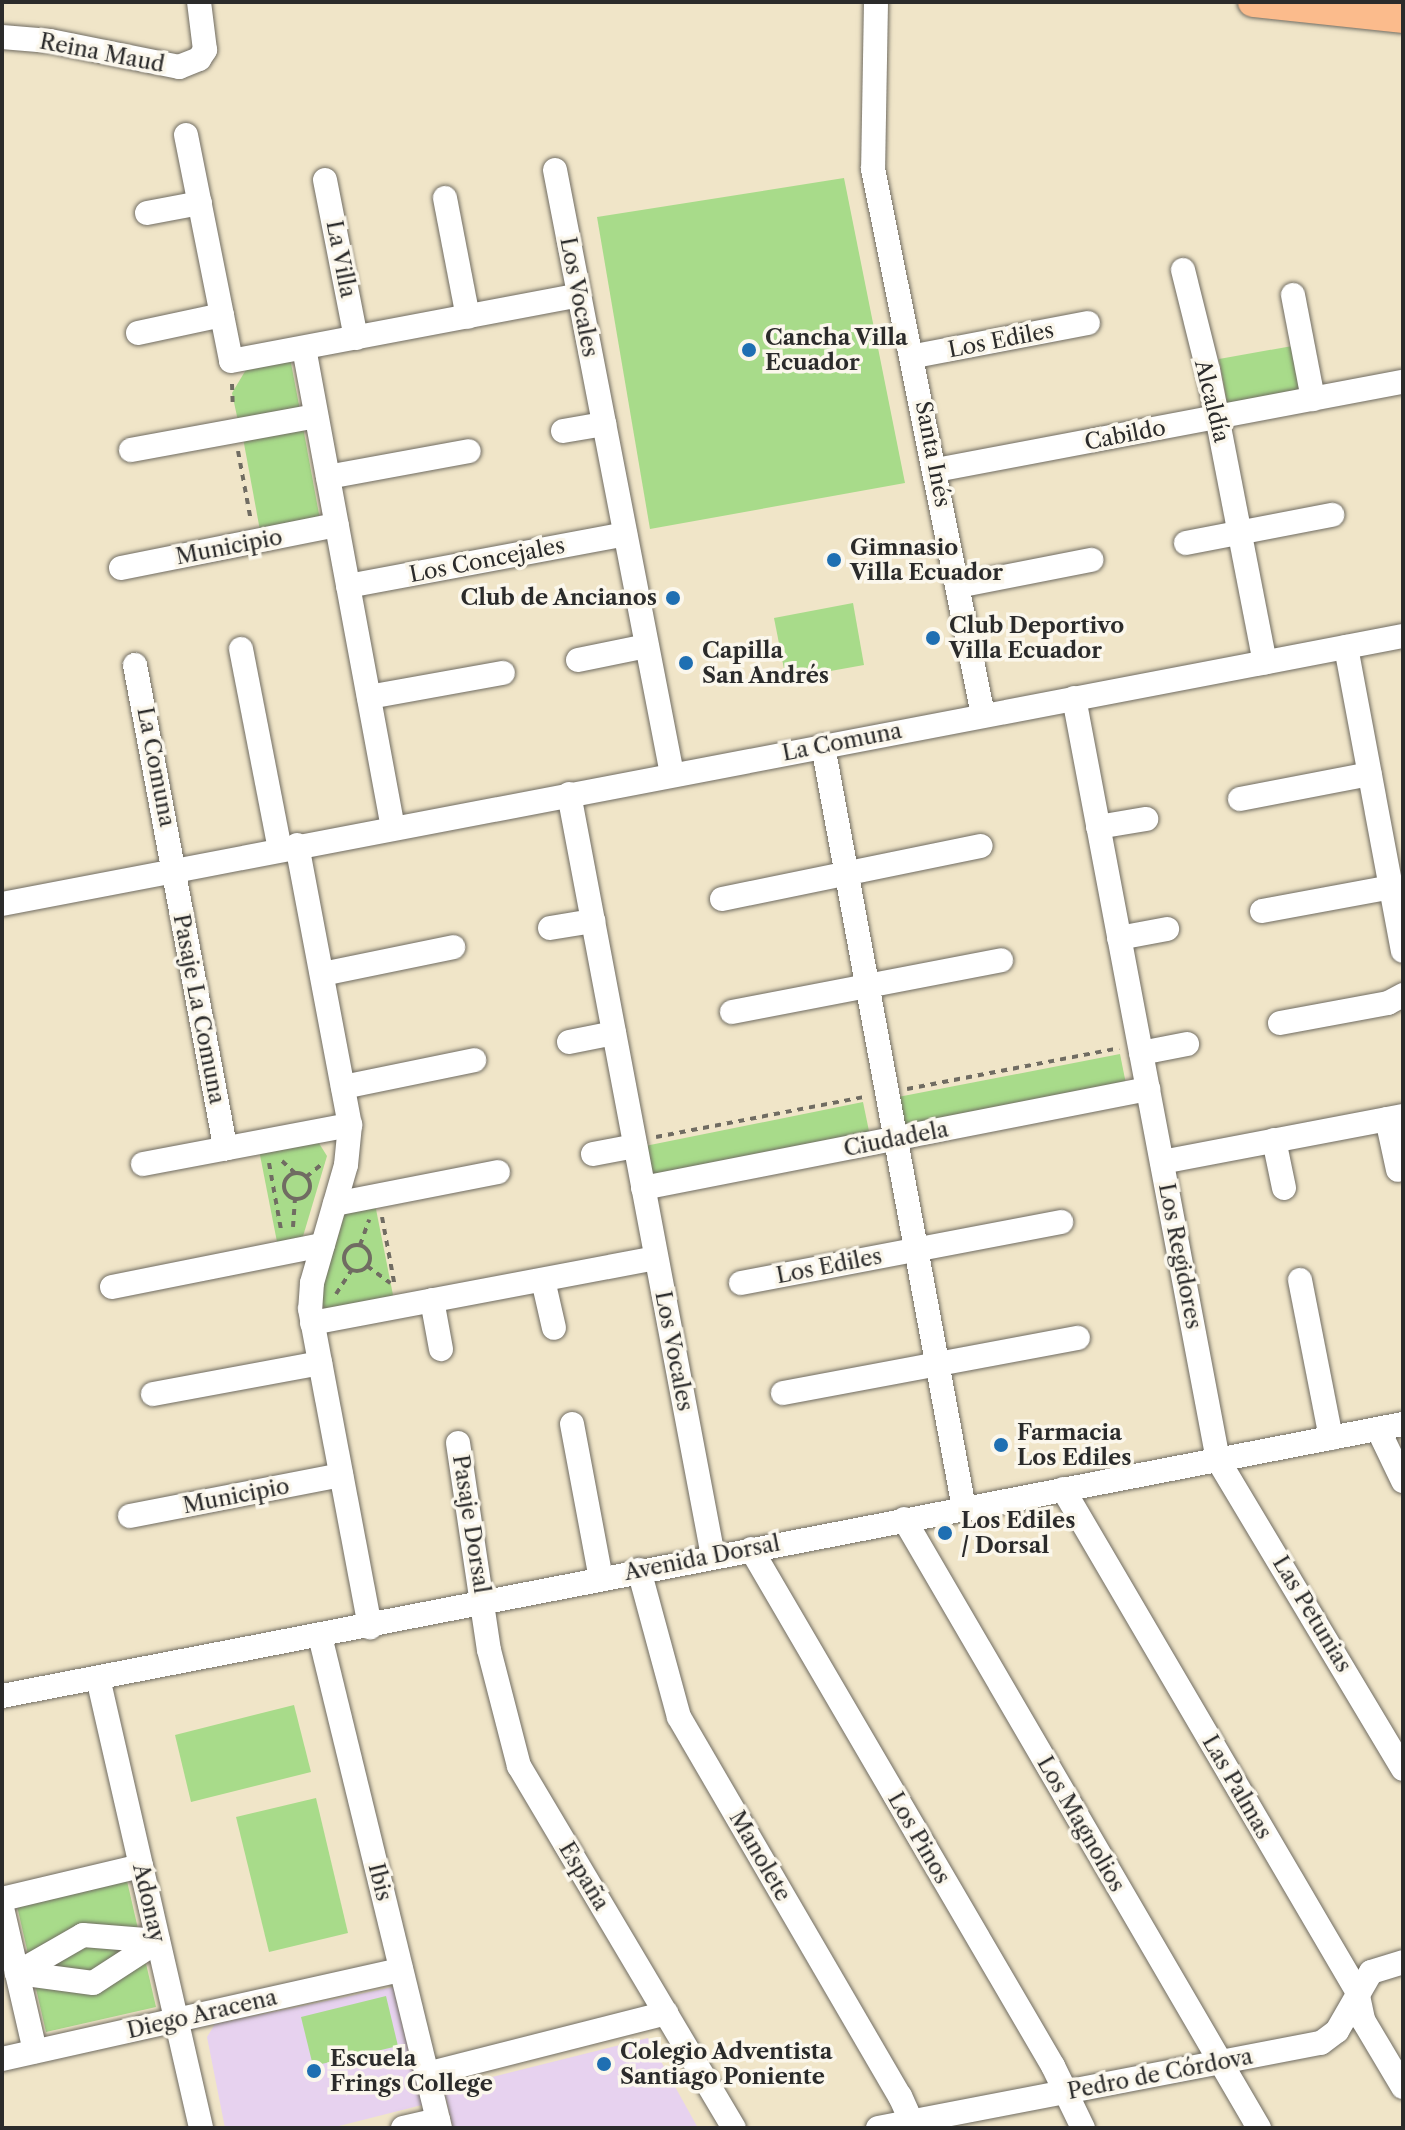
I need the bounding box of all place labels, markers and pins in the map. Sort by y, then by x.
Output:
place label: Cancha Villa Ecuador [765,324,909,376]
marker: Cancha Villa Ecuador [740,341,758,359]
place label: Gimnasio Villa Ecuador [850,534,1003,586]
marker: Gimnasio Villa Ecuador [825,551,843,569]
place label: Club de Ancianos [460,585,657,611]
marker: Club de Ancianos [664,589,682,607]
place label: Club Deportivo Villa Ecuador [949,612,1124,664]
marker: Club Deportivo Villa Ecuador [924,629,942,647]
place label: Capilla San Andrés [702,637,830,688]
marker: Capilla San Andrés [677,654,695,672]
place label: Farmacia Los Ediles [1017,1419,1131,1470]
marker: Farmacia Los Ediles [992,1436,1010,1454]
place label: Los Ediles / Dorsal [961,1507,1075,1558]
marker: Los Ediles / Dorsal [936,1524,954,1542]
place label: Colegio Adventista Santiago Poniente [620,2038,833,2090]
place label: Escuela Frings College [330,2045,493,2096]
marker: Colegio Adventista Santiago Poniente [595,2055,613,2073]
marker: Escuela Frings College [305,2062,323,2080]

